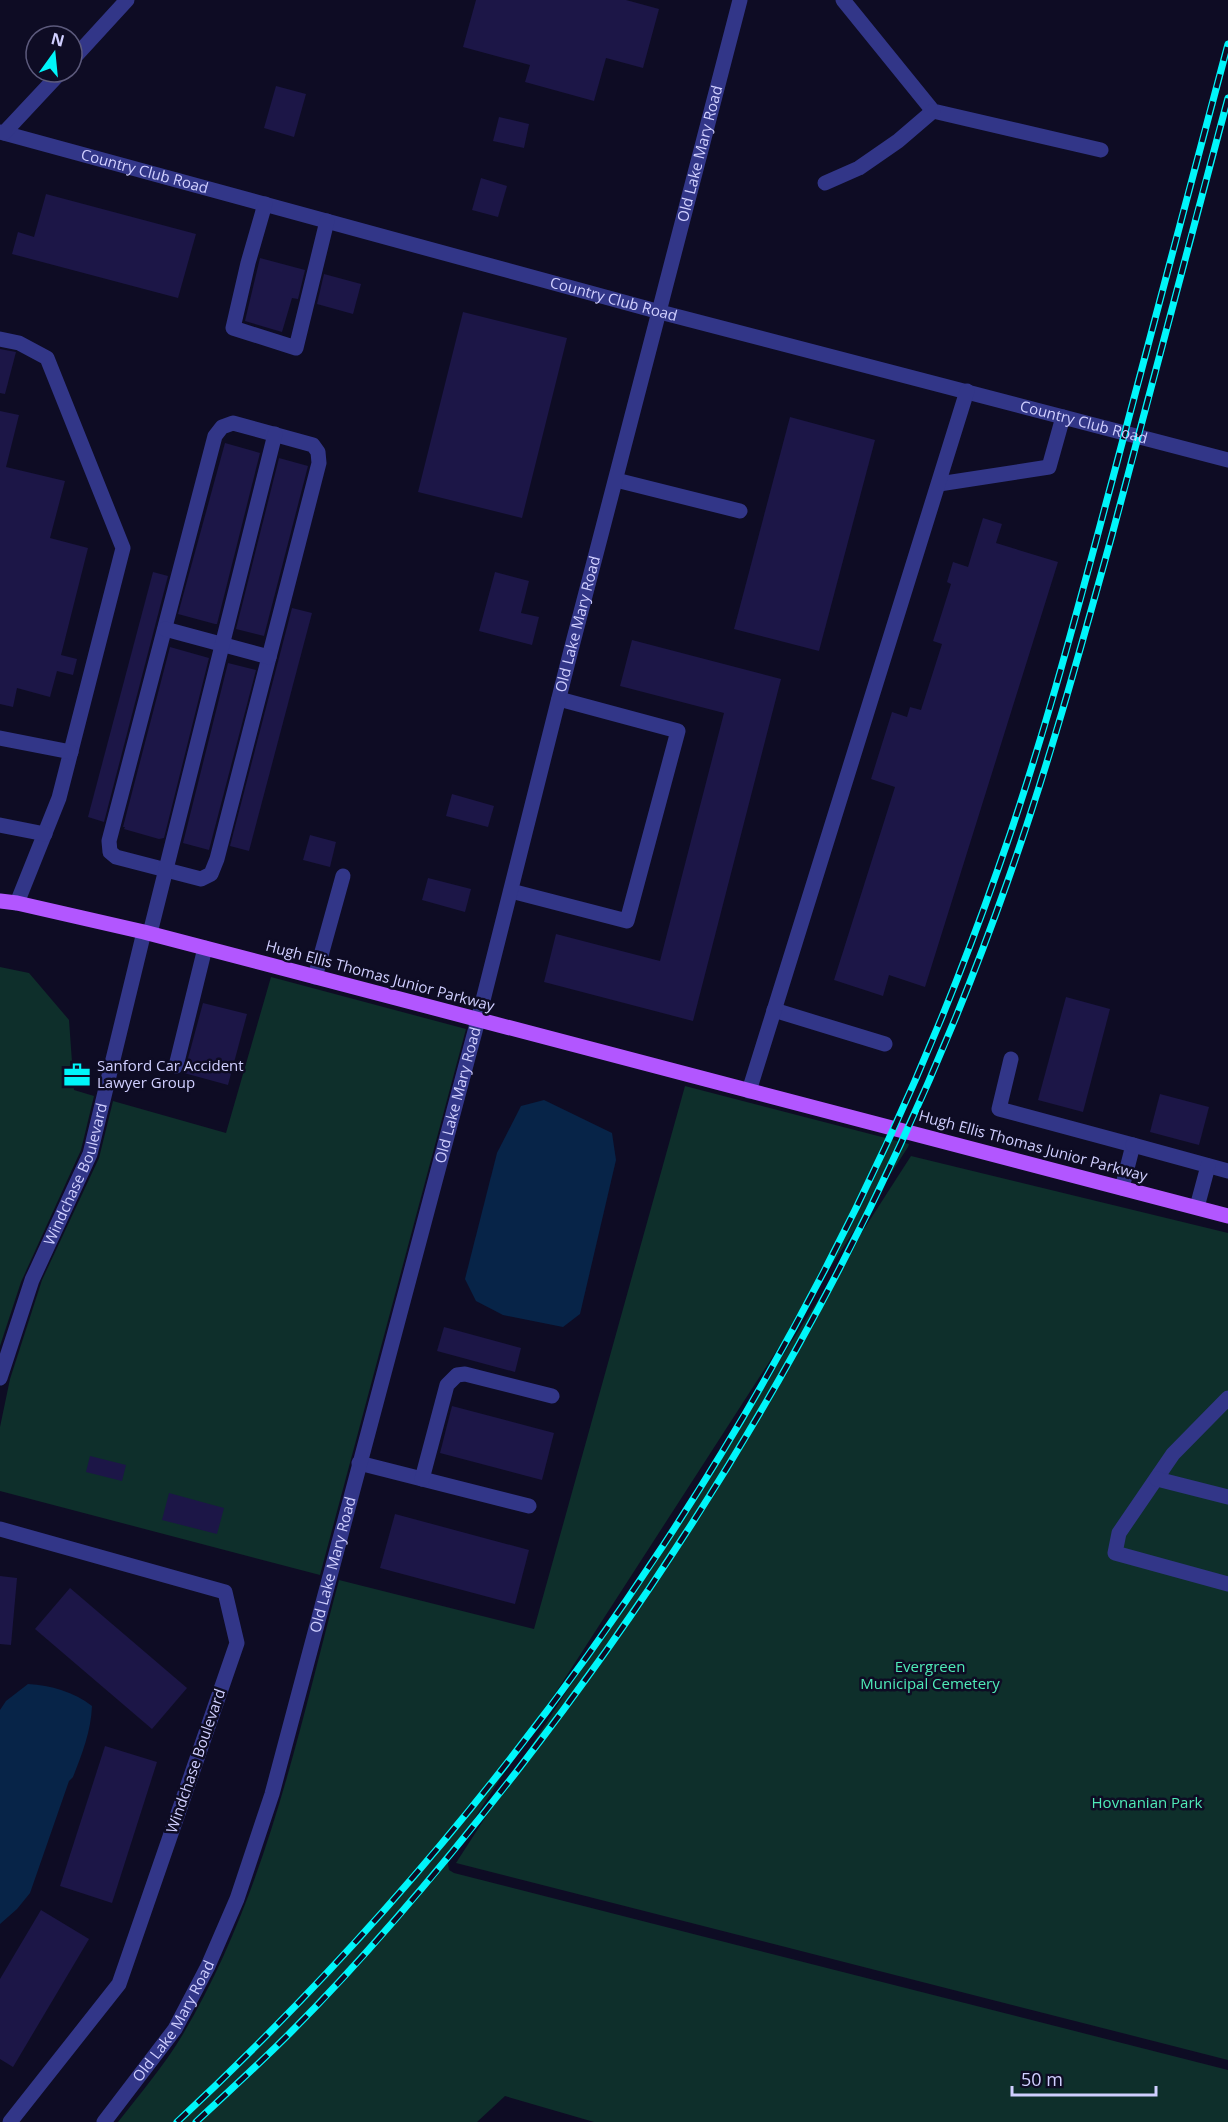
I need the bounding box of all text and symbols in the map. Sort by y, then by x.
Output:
north arrow [24,24,84,84]
text: N [49,27,67,52]
street label: Old Lake Mary Road [672,83,726,224]
street label: Country Club Road [79,144,211,197]
street label: Country Club Road [548,271,680,325]
street label: Country Club Road [1018,395,1150,448]
street label: Old Lake Mary Road [550,554,604,694]
street label: Hugh Ellis Thomas Junior Parkway [264,935,497,1015]
street label: Old Lake Mary Road [429,1025,485,1165]
place label: Sanford Car Accident Lawyer Group [97,1055,244,1092]
office icon: Sanford Car Accident Lawyer Group [62,1060,92,1090]
street label: Windchase Boulevard [38,1101,111,1248]
street label: Hugh Ellis Thomas Junior Parkway [917,1105,1150,1185]
street label: Old Lake Mary Road [304,1494,360,1635]
park label: Evergreen Municipal Cemetery [860,1656,1000,1693]
street label: Windchase Boulevard [161,1686,229,1836]
park label: Hovnanian Park [1092,1792,1203,1812]
street label: Old Lake Mary Road [127,1957,218,2085]
scale bar [1012,2059,1156,2097]
text: 50 m [1021,2067,1063,2091]

